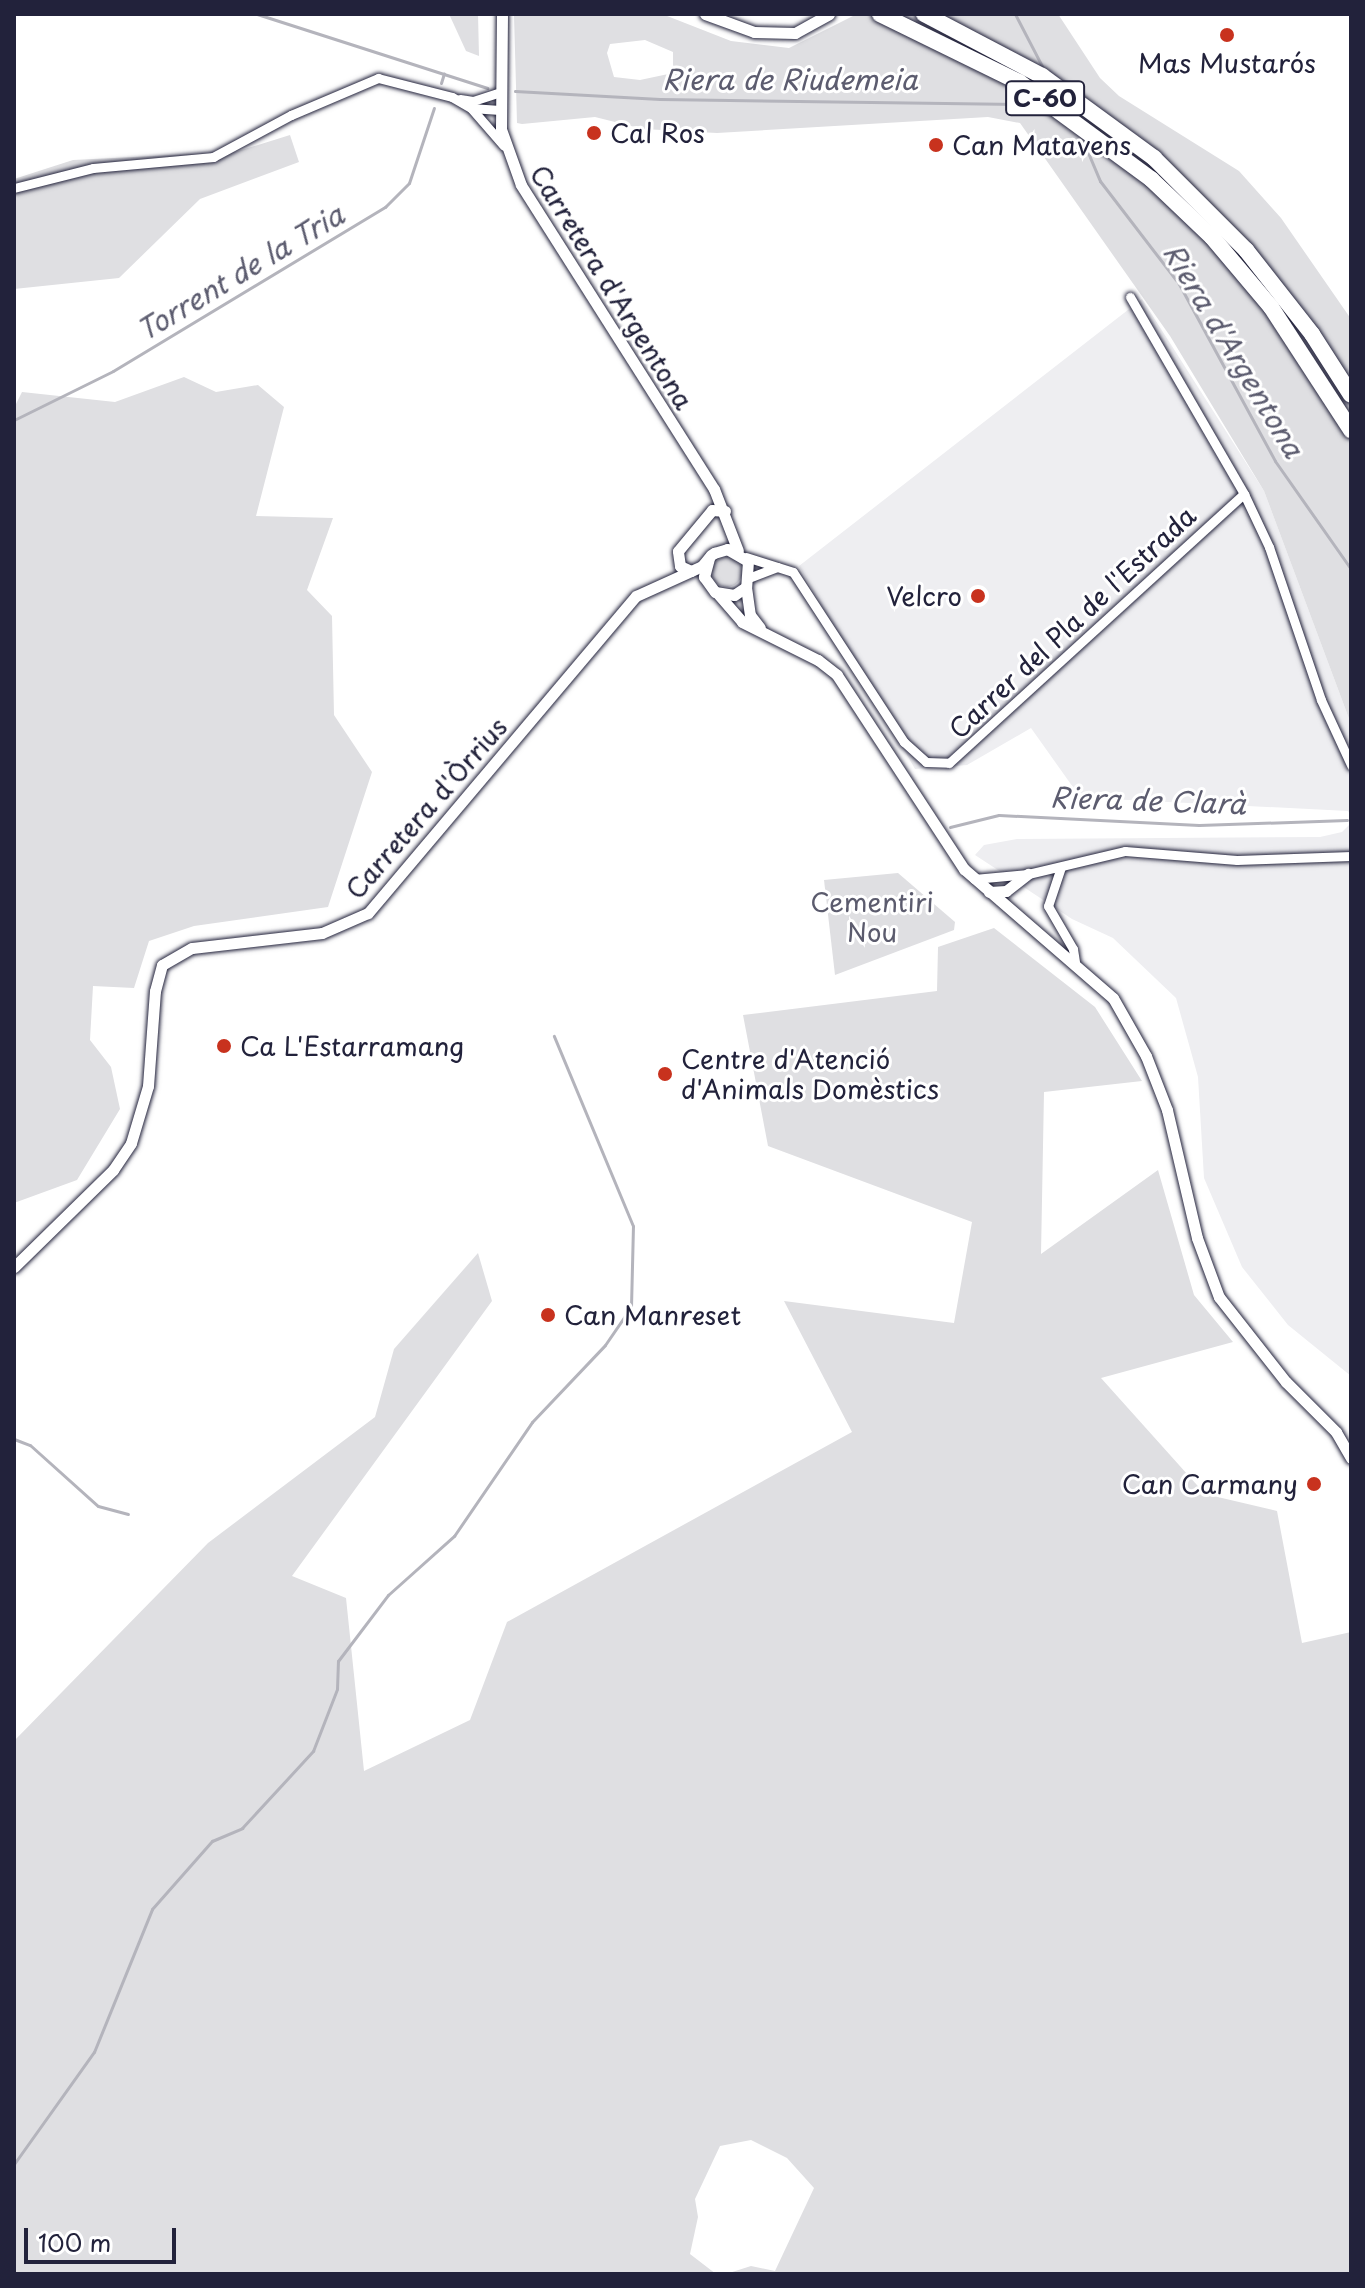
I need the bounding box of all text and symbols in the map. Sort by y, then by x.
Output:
marker: Mas Mustarós [1218,26,1236,44]
place label: Mas Mustarós [1138,47,1316,79]
water label: Riera de Riudemeia [662,62,918,96]
road number: C-60 [1005,78,1085,118]
place label: Cal Ros [610,117,706,149]
marker: Cal Ros [585,124,603,142]
place label: Can Matavens [952,129,1132,161]
marker: Can Matavens [927,136,945,154]
street label: Carretera d'Argentona [524,159,700,415]
water label: Torrent de la Tria [130,197,350,347]
water label: Riera d'Argentona [1157,237,1311,463]
street label: Carrer del Pla de l'Estrada [940,497,1204,747]
place label: Velcro [886,580,962,612]
marker: Velcro [969,587,987,605]
street label: Carretera d'Òrrius [339,711,513,905]
water label: Riera de Clarà [1050,780,1246,820]
park label: Cementiri Nou [810,886,934,948]
place label: Ca L'Estarramang [240,1030,465,1062]
marker: Ca L'Estarramang [215,1037,233,1055]
place label: Centre d'Atenció d'Animals Domèstics [681,1043,941,1104]
marker: Centre d'Atenció d'Animals Domèstics [656,1065,674,1083]
place label: Can Manreset [564,1299,741,1331]
marker: Can Manreset [539,1306,557,1324]
place label: Can Carmany [1120,1468,1298,1500]
marker: Can Carmany [1305,1475,1323,1493]
scale bar [28,2212,180,2262]
text: 100 m [38,2224,111,2260]

